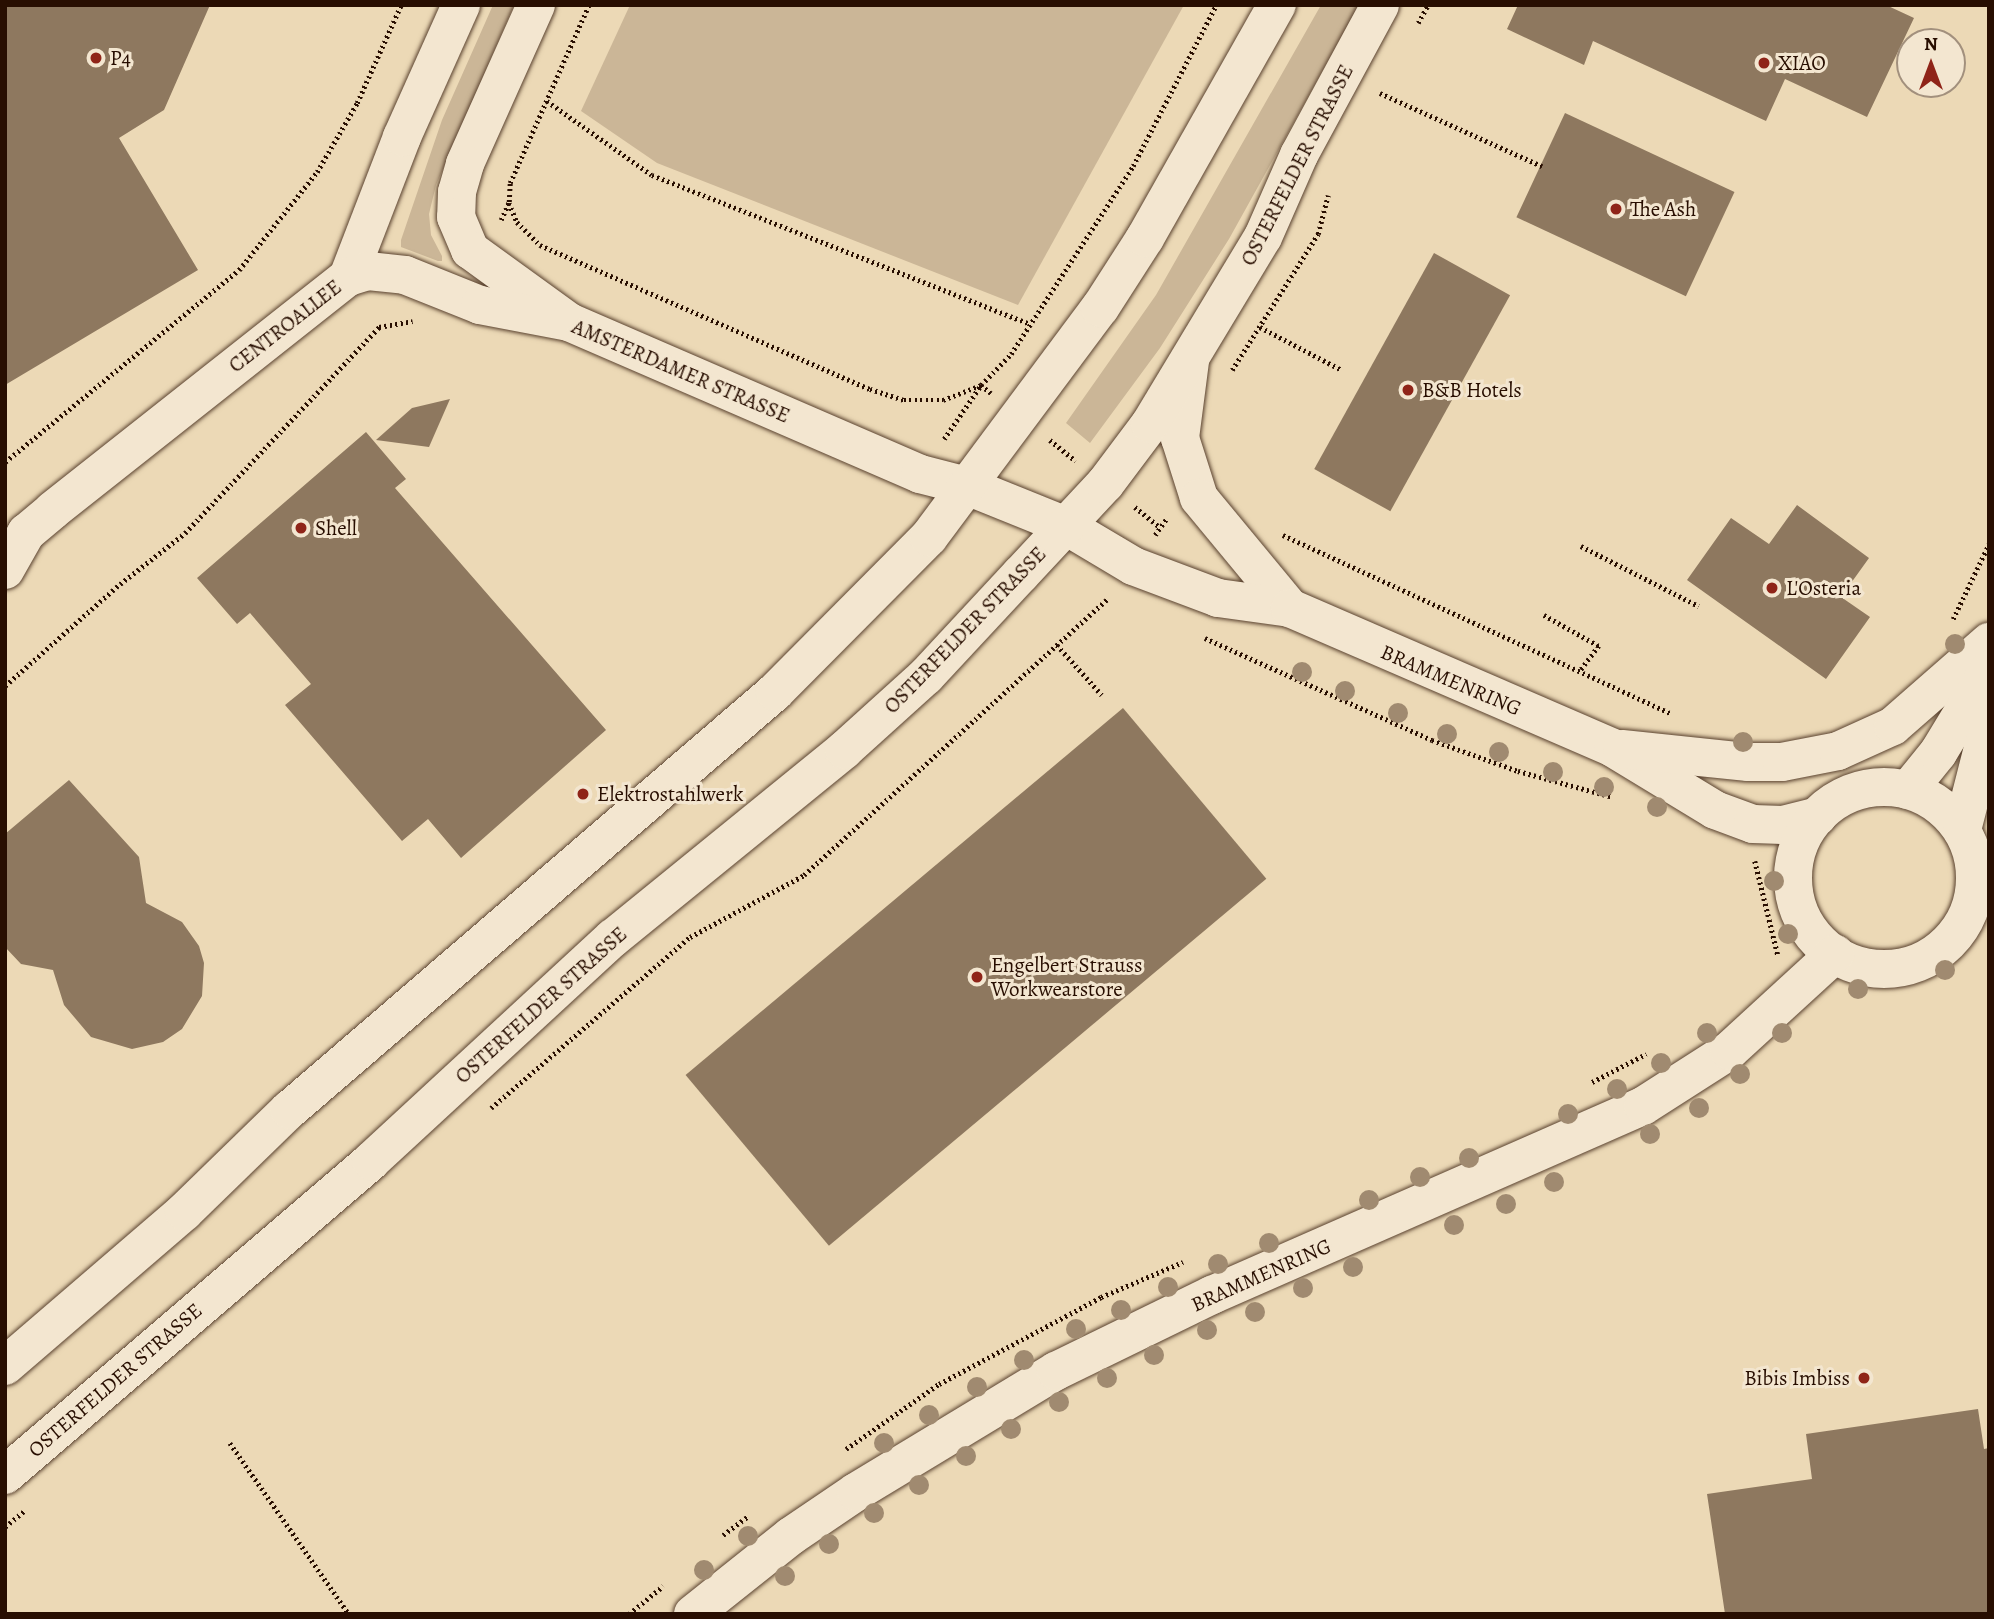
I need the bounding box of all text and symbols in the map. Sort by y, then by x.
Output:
north arrow [1896,28,1966,98]
text: N [1924,31,1938,57]
place label: P4 [110,45,131,71]
marker: P4 [88,50,104,66]
place label: XIAO [1778,50,1826,76]
marker: XIAO [1756,55,1772,71]
street label: OSTERFELDER STRASSE [1235,60,1359,270]
place label: The Ash [1630,196,1696,222]
marker: The Ash [1608,201,1624,217]
street label: CENTROALLEE [224,274,346,378]
street label: AMSTERDAMER STRASSE [568,314,794,428]
place label: B&B Hotels [1422,377,1522,403]
marker: B&B Hotels [1400,382,1416,398]
place label: Shell [315,515,357,541]
marker: Shell [293,520,309,536]
street label: OSTERFELDER STRASSE [879,541,1051,719]
place label: L'Osteria [1786,575,1861,601]
marker: L'Osteria [1764,580,1780,596]
street label: BRAMMENRING [1377,639,1525,721]
place label: Elektrostahlwerk [597,781,743,807]
marker: Elektrostahlwerk [575,786,591,802]
street label: OSTERFELDER STRASSE [450,921,632,1089]
place label: Engelbert Strauss Workwearstore [991,952,1142,1002]
marker: Engelbert Strauss Workwearstore [969,969,985,985]
street label: BRAMMENRING [1187,1233,1335,1317]
street label: OSTERFELDER STRASSE [23,1298,207,1462]
place label: Bibis Imbiss [1744,1365,1850,1391]
marker: Bibis Imbiss [1856,1370,1872,1386]

